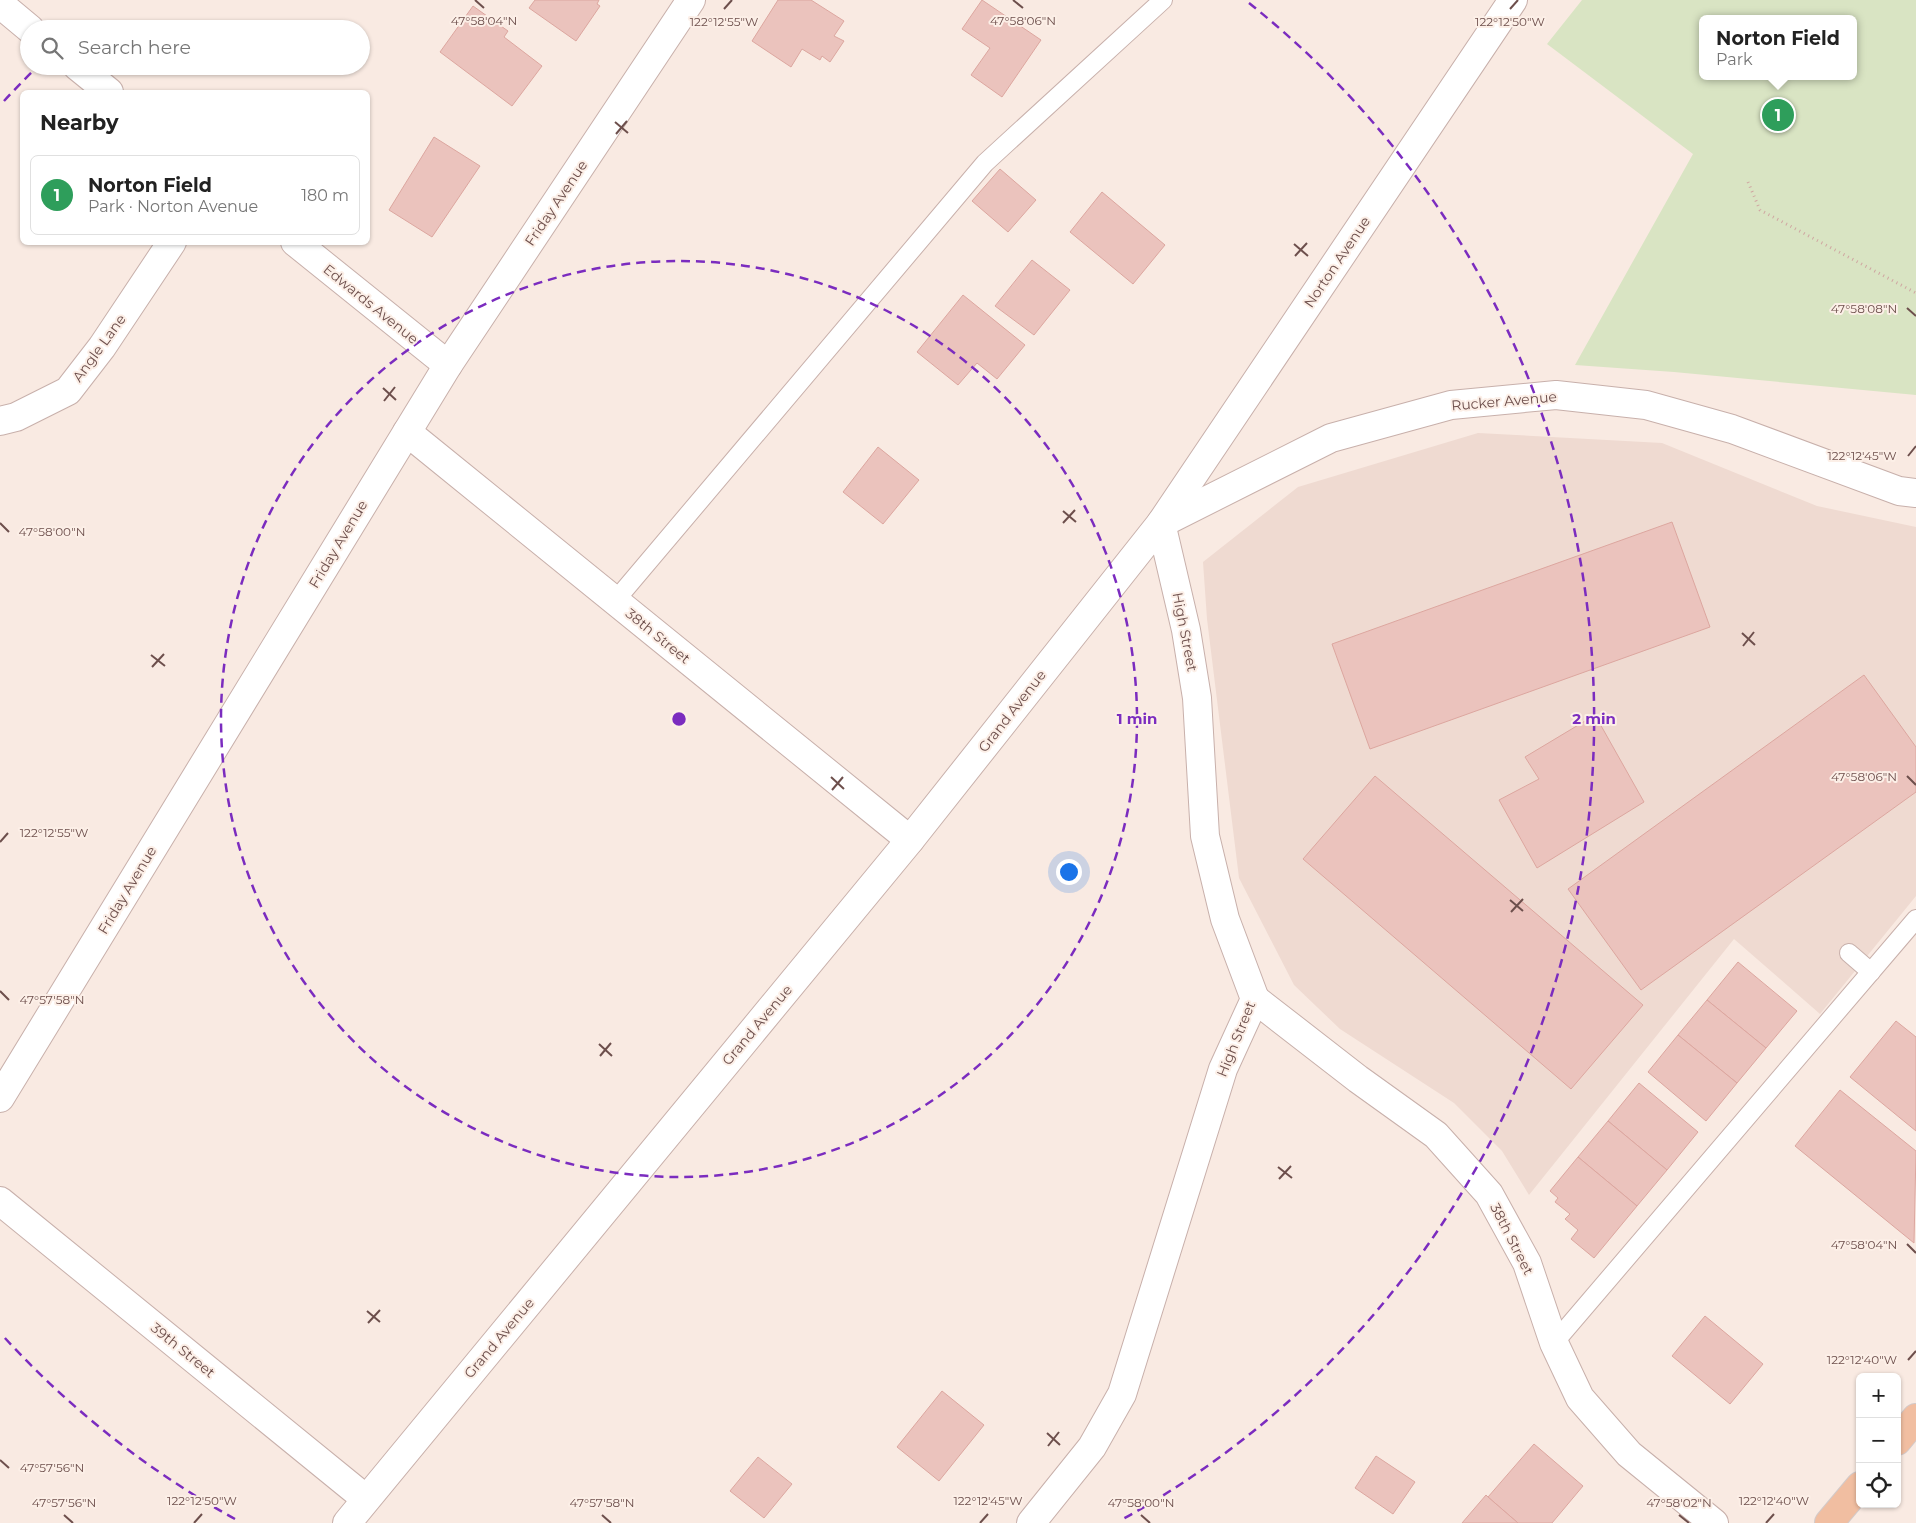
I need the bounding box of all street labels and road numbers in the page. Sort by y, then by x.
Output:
street label: Friday Avenue [521,157,591,249]
street label: Norton Avenue [1300,213,1374,311]
street label: Edwards Avenue [320,260,422,348]
street label: Angle Lane [68,311,130,385]
street label: Rucker Avenue [1450,387,1558,415]
street label: Friday Avenue [305,497,371,591]
street label: High Street [1169,591,1202,673]
street label: 38th Street [622,604,694,668]
street label: Grand Avenue [974,666,1050,756]
street label: Friday Avenue [94,843,160,937]
street label: Grand Avenue [718,981,796,1069]
street label: High Street [1213,998,1259,1080]
street label: 38th Street [1486,1200,1538,1278]
street label: Grand Avenue [460,1294,538,1382]
street label: 39th Street [147,1319,219,1382]

